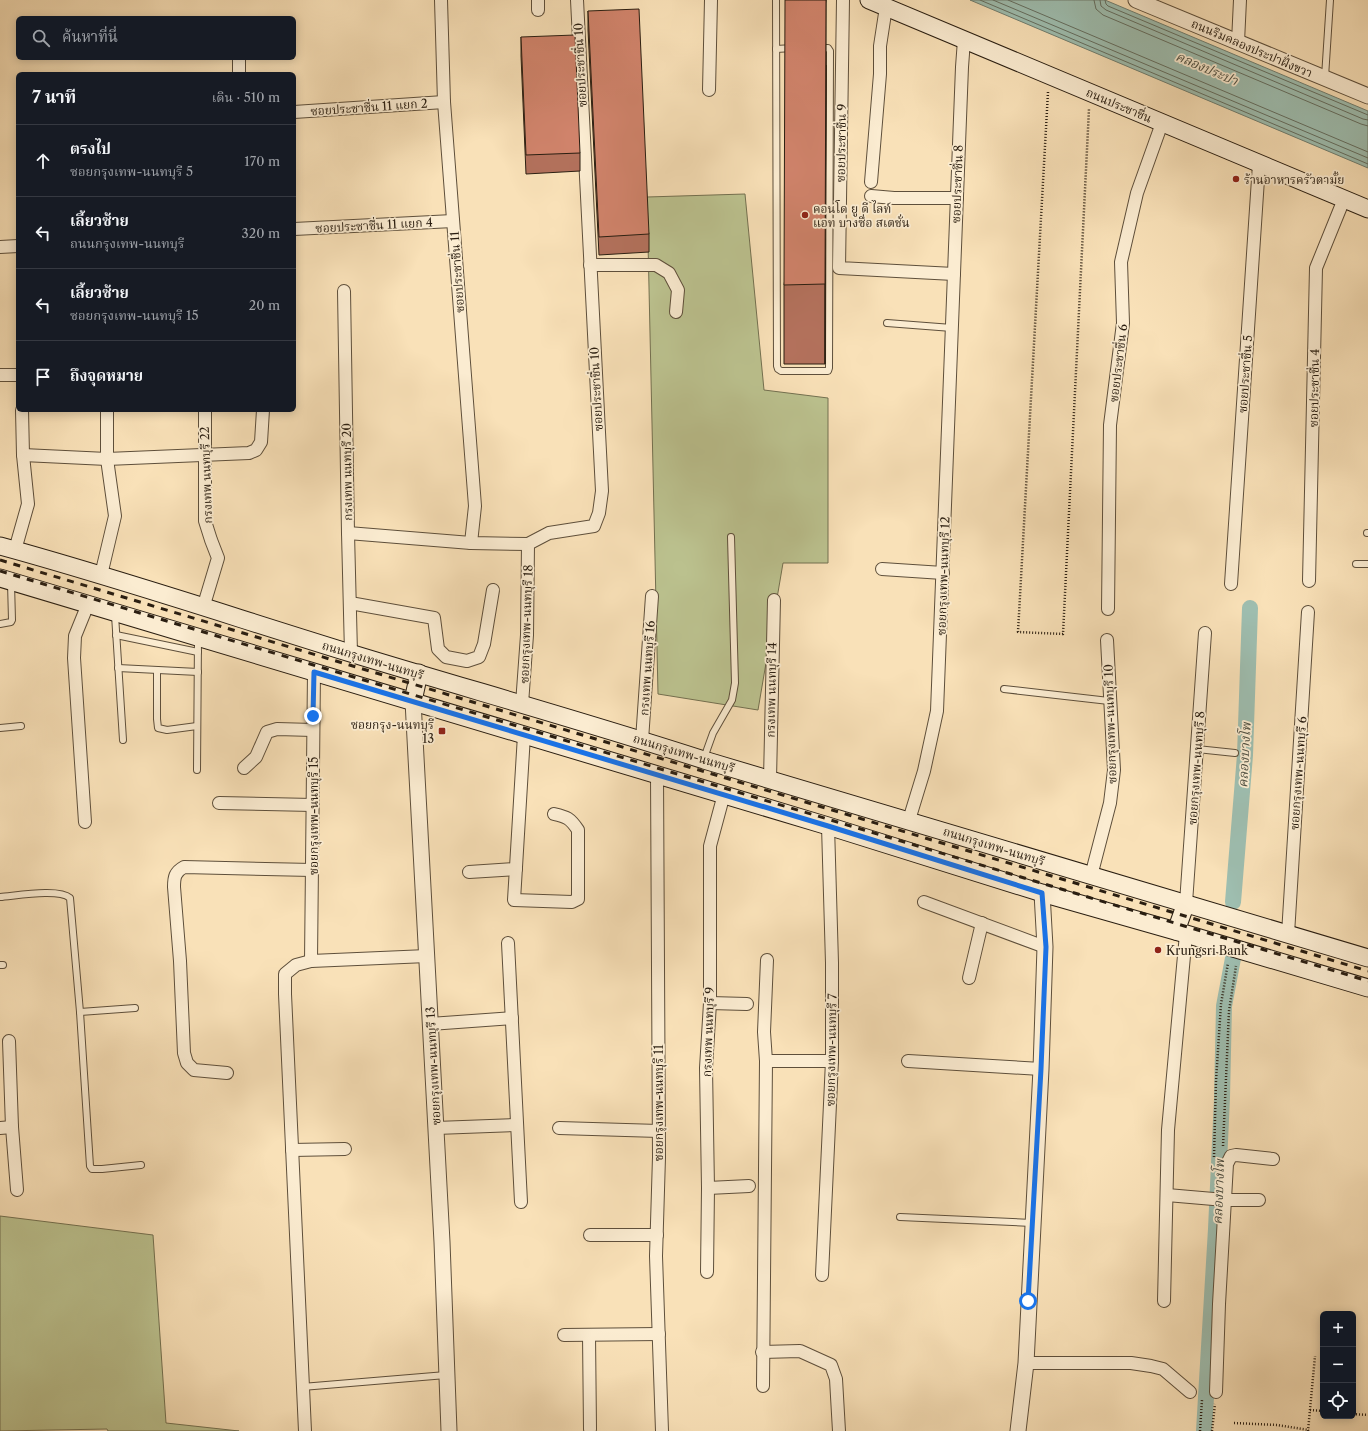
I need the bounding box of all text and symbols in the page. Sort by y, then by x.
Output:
search box [16,16,296,60]
street label: ถนนริมคลองประปาฝั่งขวา [1189,16,1315,80]
street label: ซอยประชาชื่น 10 [569,22,590,108]
icon: search [30,27,52,49]
text: ค้นหาที่นี่ [62,27,118,46]
water label: คลองประปา [1174,48,1240,88]
street label: ถนนประชาชื่น [1084,83,1155,126]
text: 7 นาที [32,87,76,107]
text: เดิน · 510 m [212,89,280,105]
street label: ซอยประชาชื่น 11 แยก 2 [310,94,428,119]
street label: ซอยประชาชื่น 9 [832,103,849,183]
text: ตรงไป [70,139,111,158]
street label: ซอยประชาชื่น 8 [947,144,966,224]
icon: ahead [32,150,54,172]
text: 170 m [244,153,280,169]
text: ซอยกรุงเทพ-นนทบุรี 5 [70,163,193,179]
place label: ร้านอาหารครัวตามั้ย [1244,171,1344,187]
marker: ร้านอาหารครัวตามั้ย [1231,174,1241,184]
place label: คอนโด ยู ดี ไลท์ แอท บางซื่อ สเตชั่น [813,200,910,230]
marker: คอนโด ยู ดี ไลท์ แอท บางซื่อ สเตชั่น [800,210,810,220]
text: เลี้ยวซ้าย [70,211,129,230]
street label: ซอยประชาชื่น 11 แยก 4 [315,213,433,236]
icon: left [32,222,54,244]
text: 320 m [242,225,280,241]
street label: ซอยประชาชื่น 11 [446,231,467,313]
text: ถนนกรุงเทพ-นนทบุรี [70,235,184,251]
text: เลี้ยวซ้าย [70,283,129,302]
icon: left [32,294,54,316]
text: 20 m [249,297,280,313]
text: ซอยกรุงเทพ-นนทบุรี 15 [70,307,199,323]
street label: ซอยประชาชื่น 6 [1105,323,1130,403]
street label: ซอยประชาชื่น 5 [1234,334,1255,414]
street label: ซอยประชาชื่น 10 [585,346,606,432]
street label: ซอยประชาชื่น 4 [1305,348,1322,427]
icon: arrive [32,366,54,388]
text: ถึงจุดหมาย [70,366,143,385]
street label: กรงเทพ นนทบุรี 20 [339,423,356,521]
street label: กรงเทพ นนทบุรี 22 [197,426,216,524]
street label: ซอยกรุงเทพ-นนทบุรี 12 [933,516,954,636]
street label: ซอยกรุงเทพ-นนทบุรี 18 [516,564,537,684]
street label: กรงเทพ นนทบุรี 16 [636,620,659,716]
street label: ถนนกรุงเทพ-นนทบุรี [320,637,426,684]
street label: กรงเทพ นนทบุรี 14 [763,642,780,738]
street label: ซอยกรุงเทพ-นนทบุรี 10 [1100,664,1121,784]
route end [304,707,322,725]
street label: ซอยกรุงเทพ-นนทบุรี 8 [1185,711,1208,826]
street label: ซอยกรุงเทพ-นนทบุรี 6 [1287,716,1310,831]
place label: ซอยกรุง-นนทบุรี 13 [351,717,434,746]
water label: คลองบางโพ [1233,721,1254,788]
marker: ซอยกรุง-นนทบุรี 13 [437,726,447,736]
street label: ถนนกรุงเทพ-นนทบุรี [631,730,737,777]
street label: ซอยกรุงเทพ-นนทบุรี 15 [306,757,322,875]
street label: ถนนกรุงเทพ-นนทบุรี [941,823,1047,870]
place label: Krungsri Bank [1166,943,1249,958]
marker: Krungsri Bank [1153,945,1163,955]
street label: กรงเทพ นนทบุรี 9 [699,987,718,1077]
street label: ซอยกรุงเทพ-นนทบุรี 7 [823,993,840,1107]
street label: ซอยกรุงเทพ-นนทบุรี 13 [422,1006,445,1126]
street label: ซอยกรุงเทพ-นนทบุรี 11 [651,1044,667,1162]
water label: คลองบางโพ [1208,1158,1227,1225]
route start [1019,1292,1037,1310]
map controls [1320,1311,1356,1419]
button: + [1320,1311,1356,1347]
button: − [1320,1347,1356,1383]
button: locate [1320,1383,1356,1419]

